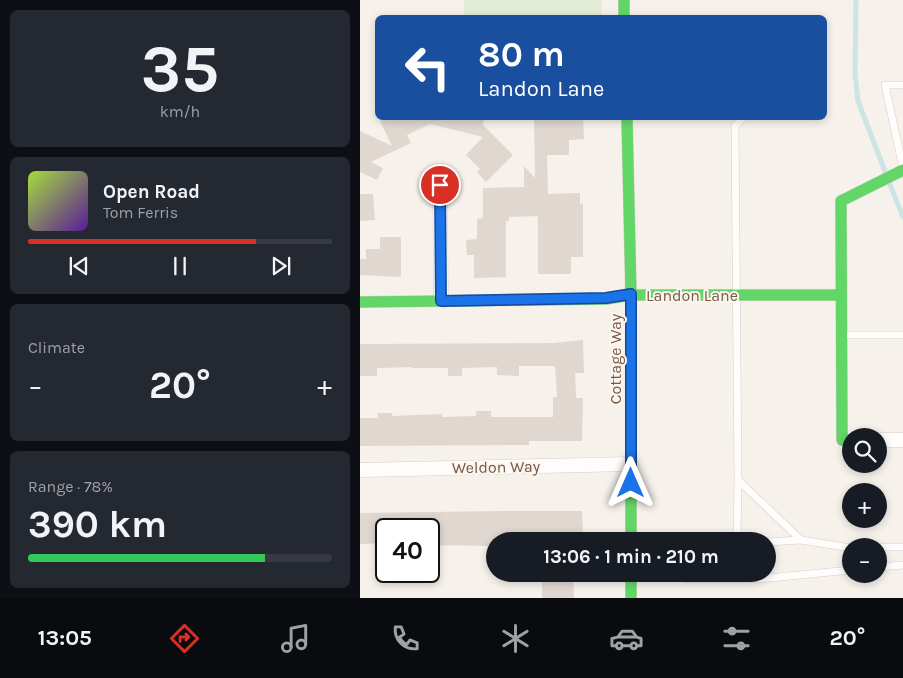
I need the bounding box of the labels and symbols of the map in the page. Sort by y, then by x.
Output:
pin [419,164,461,206]
street label: Landon Lane [646,286,738,305]
street label: Cottage Way [606,313,625,404]
position arrow [604,456,656,508]
street label: Weldon Way [452,457,541,477]
speed limit sign: 40 [375,518,440,583]

